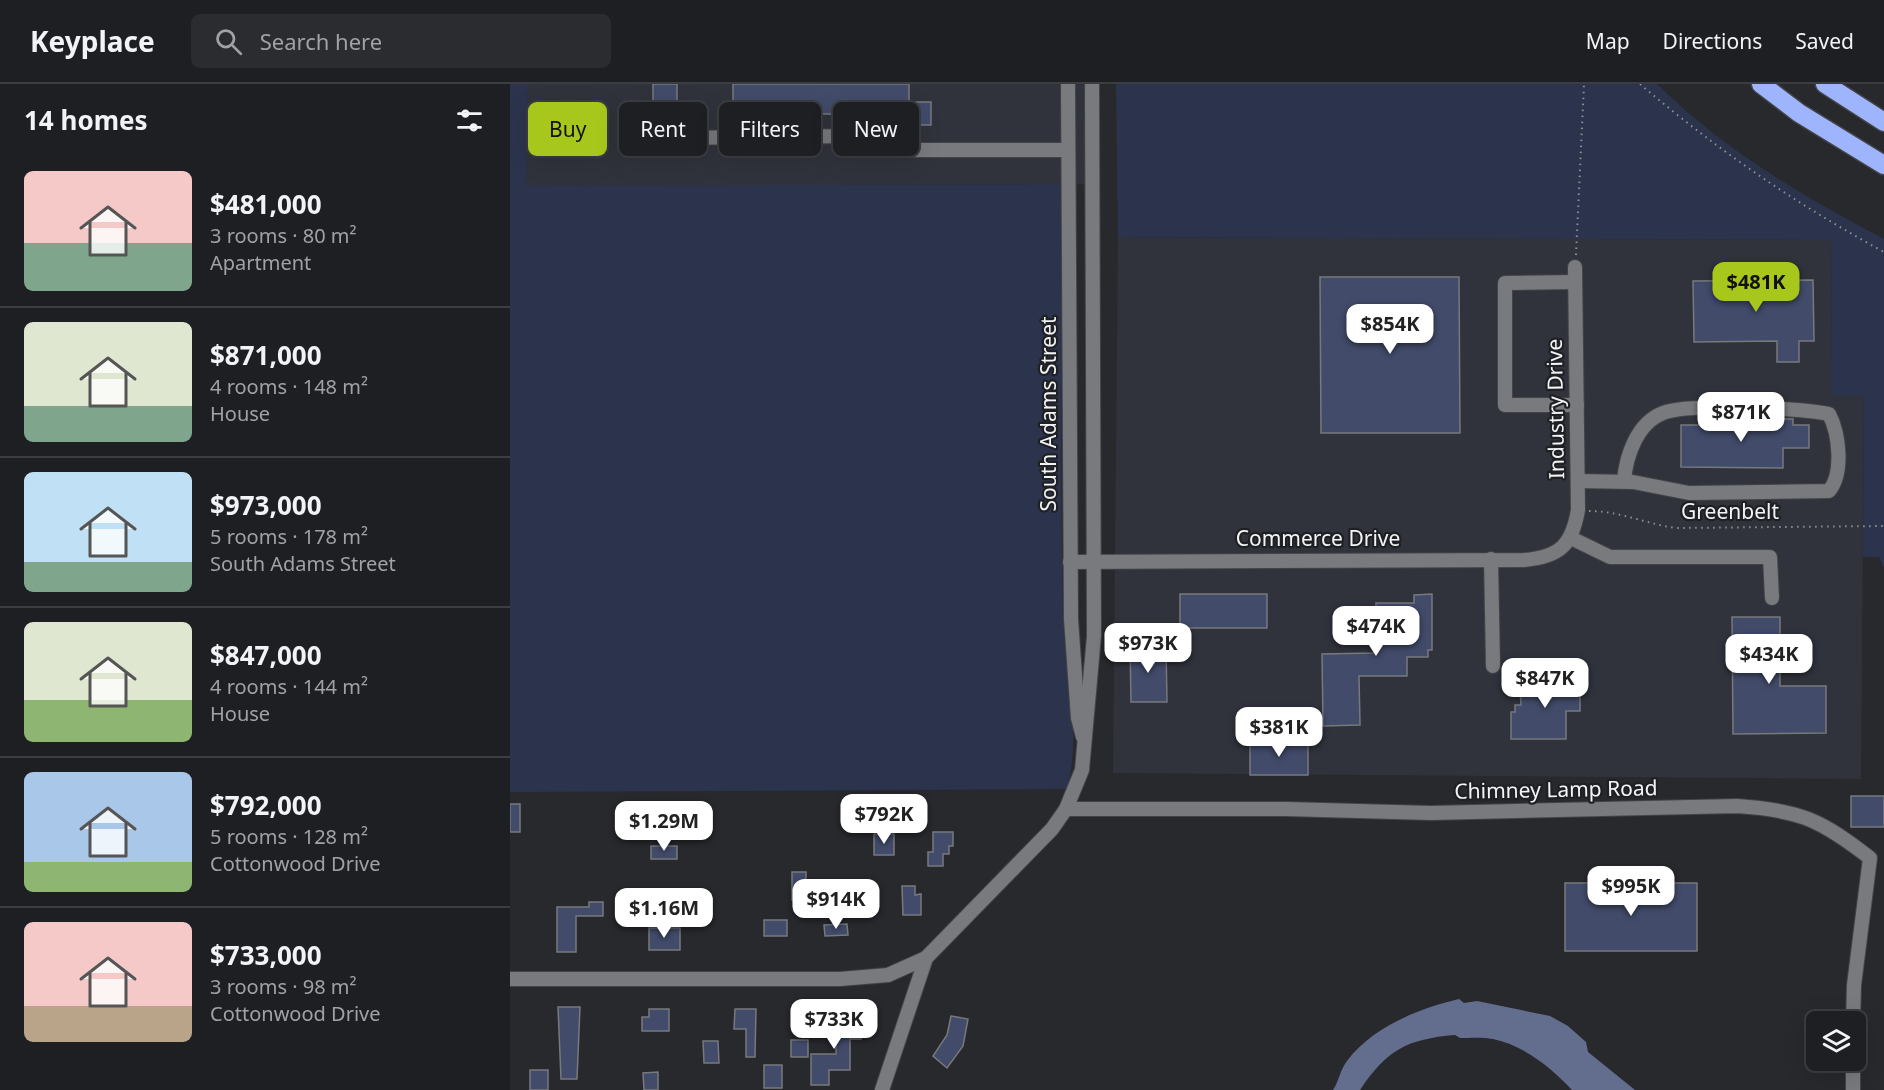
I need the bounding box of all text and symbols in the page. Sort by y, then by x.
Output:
search box [191,14,611,68]
text: Keyplace [30,22,155,60]
icon: search [212,25,245,58]
text: Search here [260,26,382,56]
text: Map [1586,27,1630,55]
text: Directions [1663,27,1762,55]
text: Saved [1795,27,1854,55]
text: 14 homes [24,102,148,138]
chip: Buy [528,102,607,156]
chip: Rent [619,102,707,156]
chip: Filters [719,102,821,156]
chip: New [833,102,919,156]
icon: filters [453,104,486,137]
text: $481,000 [210,186,322,222]
icon: home [72,195,144,267]
text: 3 rooms · 80 m² [210,222,357,249]
text: Apartment [210,249,311,276]
pin: $481K [1714,262,1798,313]
text: $481K [1726,268,1786,295]
pin: $854K [1348,304,1432,355]
text: $854K [1360,310,1420,337]
street label: South Adams Street [1034,316,1062,512]
text: $871,000 [210,337,322,373]
street label: Industry Drive [1540,339,1570,479]
icon: home [72,346,144,418]
text: 4 rooms · 148 m² [210,373,368,400]
pin: $871K [1699,392,1783,443]
text: $871K [1711,398,1771,425]
text: House [210,400,270,427]
text: $973,000 [210,487,322,523]
icon: home [72,496,144,568]
street label: Greenbelt [1681,497,1779,525]
text: 5 rooms · 178 m² [210,523,368,550]
street label: Commerce Drive [1236,524,1400,552]
text: South Adams Street [210,550,396,577]
pin: $474K [1334,606,1418,657]
text: $474K [1346,612,1406,639]
pin: $973K [1106,623,1190,674]
text: $973K [1118,629,1178,656]
pin: $434K [1727,634,1811,685]
text: $847,000 [210,637,322,673]
text: $434K [1739,640,1799,667]
icon: home [72,646,144,718]
pin: $847K [1503,658,1587,709]
text: $847K [1515,664,1575,691]
text: 4 rooms · 144 m² [210,673,368,700]
text: House [210,700,270,727]
pin: $381K [1237,707,1321,758]
text: $381K [1249,713,1309,740]
street label: Chimney Lamp Road [1454,773,1658,805]
text: $792,000 [210,787,322,823]
pin: $792K [842,794,926,845]
icon: home [72,796,144,868]
text: $792K [854,800,914,827]
pin: $1.29M [615,801,713,852]
text: $1.29M [629,807,699,834]
text: 5 rooms · 128 m² [210,823,368,850]
text: Cottonwood Drive [210,850,381,877]
pin: $995K [1589,866,1673,917]
text: $995K [1601,872,1661,899]
pin: $914K [794,879,878,930]
text: $914K [806,885,866,912]
pin: $1.16M [615,888,713,939]
text: $1.16M [629,894,699,921]
text: $733,000 [210,937,322,973]
icon: home [72,946,144,1018]
text: 3 rooms · 98 m² [210,973,357,1000]
pin: $733K [792,999,876,1050]
text: Cottonwood Drive [210,1000,381,1027]
text: $733K [804,1005,864,1032]
map controls [1806,1011,1866,1071]
button: layers [1806,1011,1866,1071]

